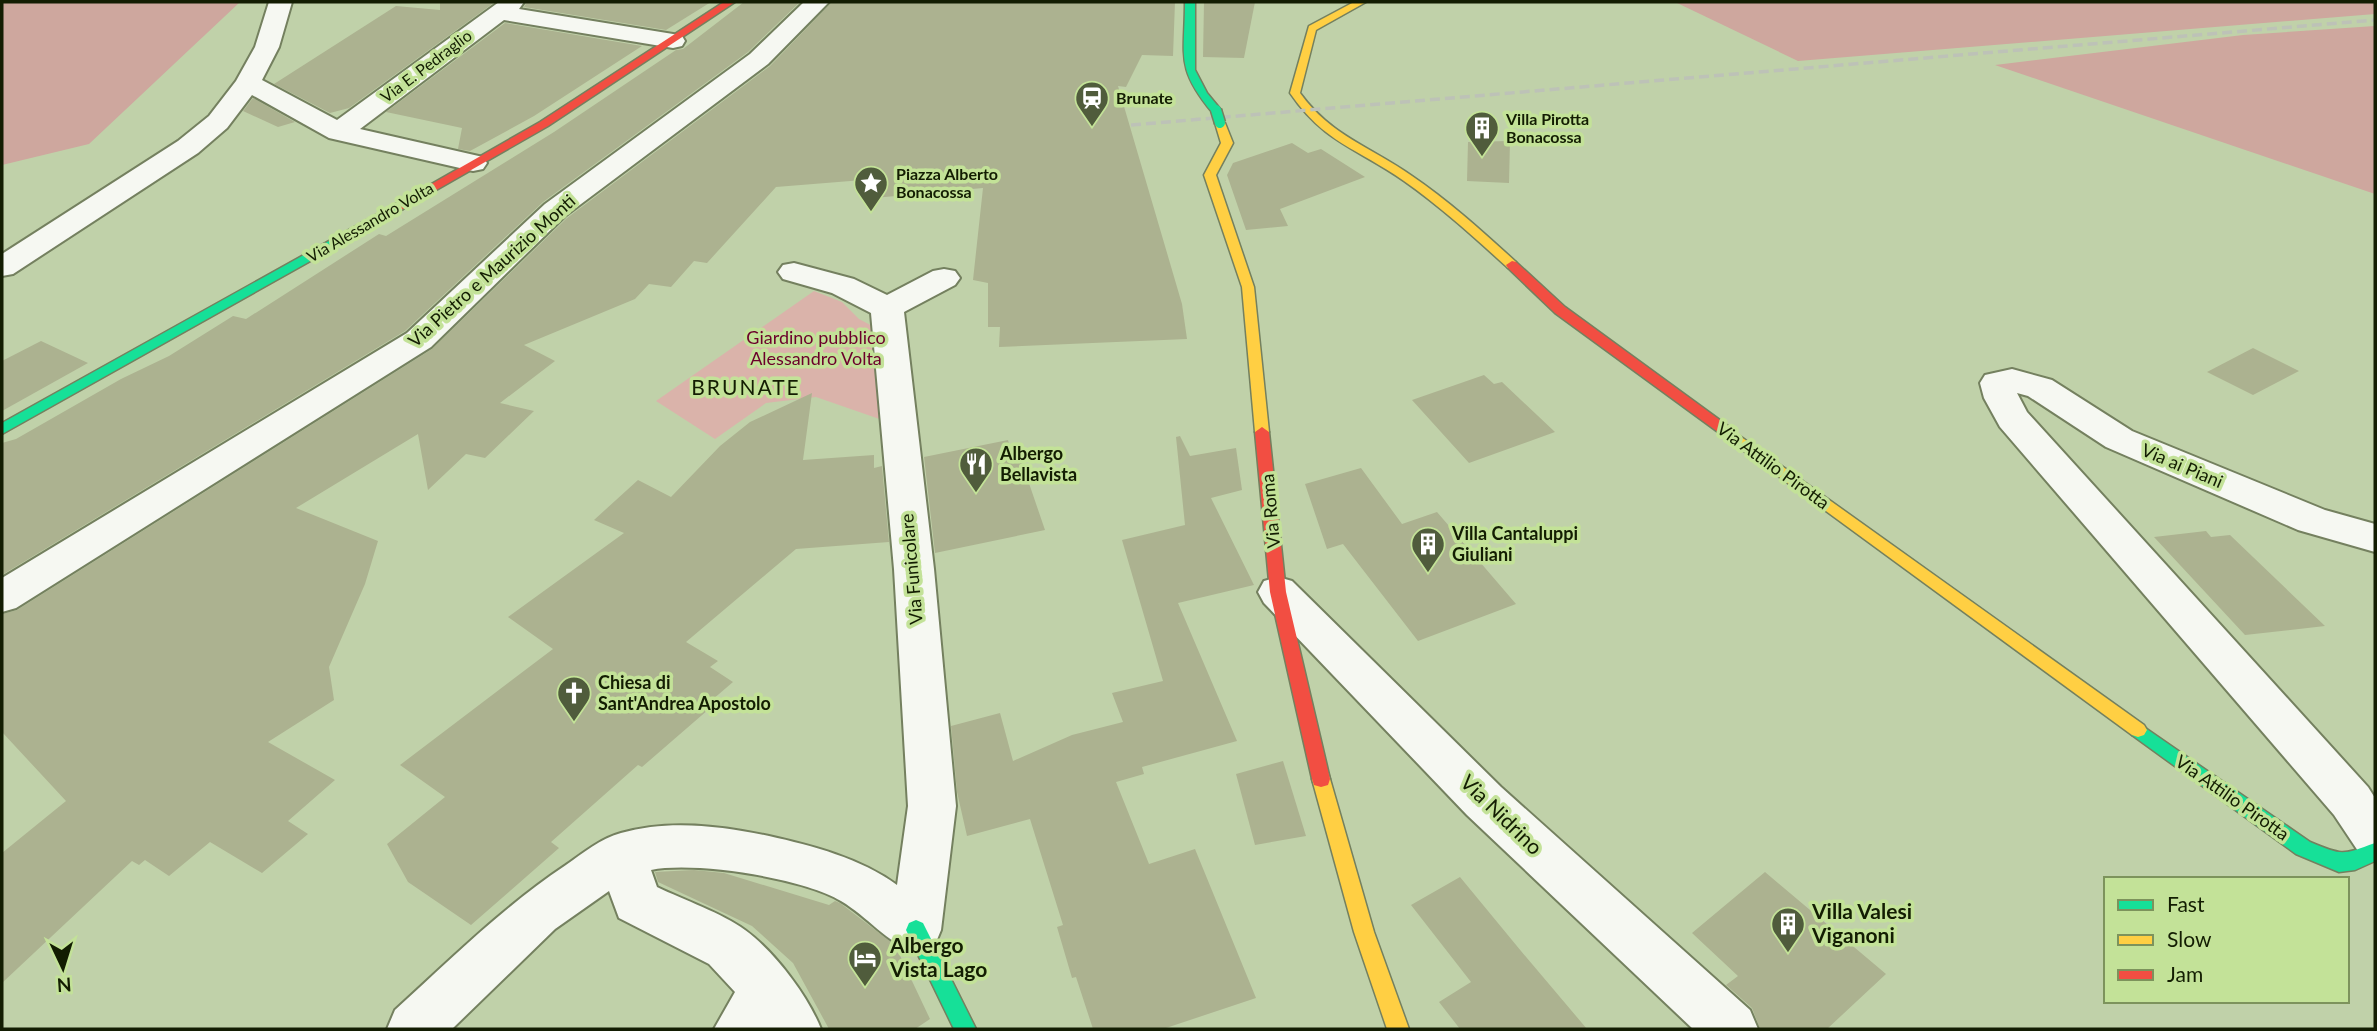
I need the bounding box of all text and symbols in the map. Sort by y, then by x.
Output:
street label: Via E. Pedraglio [376,25,475,106]
station icon: Brunate [1073,79,1111,128]
place label: Brunate [1116,88,1173,107]
building icon: Villa Pirotta Bonacossa [1463,109,1501,158]
place label: Villa Pirotta Bonacossa [1505,109,1589,146]
place icon: Piazza Alberto Bonacossa [852,164,890,213]
place label: Piazza Alberto Bonacossa [896,164,998,201]
street label: Via Alessandro Volta [303,178,436,266]
street label: Via Pietro e Maurizio Monti [403,189,579,351]
park label: Giardino pubblico Alessandro Volta [746,326,886,369]
district label: BRUNATE [691,374,801,399]
street label: Via Attilio Pirotta [1713,417,1834,513]
street label: Via ai Piani [2138,438,2226,492]
place label: Albergo Bellavista [999,442,1077,485]
restaurant icon: Albergo Bellavista [957,445,995,494]
street label: Via Roma [1256,473,1284,549]
street label: Via Funicolare [895,513,927,626]
place label: Villa Cantaluppi Giuliani [1451,522,1578,565]
building icon: Villa Cantaluppi Giuliani [1409,525,1447,574]
place label: Chiesa di Sant'Andrea Apostolo [598,671,771,714]
church icon: Chiesa di Sant'Andrea Apostolo [555,674,593,723]
street label: Via Attilio Pirotta [2171,750,2294,845]
street label: Via Nidrino [1456,769,1548,859]
legend [2104,877,2349,1003]
text: Fast [2167,891,2205,916]
place label: Villa Valesi Viganoni [1811,898,1912,947]
building icon: Villa Valesi Viganoni [1769,905,1807,954]
text: Slow [2167,926,2212,951]
place label: Albergo Vista Lago [889,932,987,981]
north arrow [28,933,98,1003]
hotel icon: Albergo Vista Lago [846,939,884,988]
text: Jam [2167,961,2203,986]
text: N [56,973,72,997]

